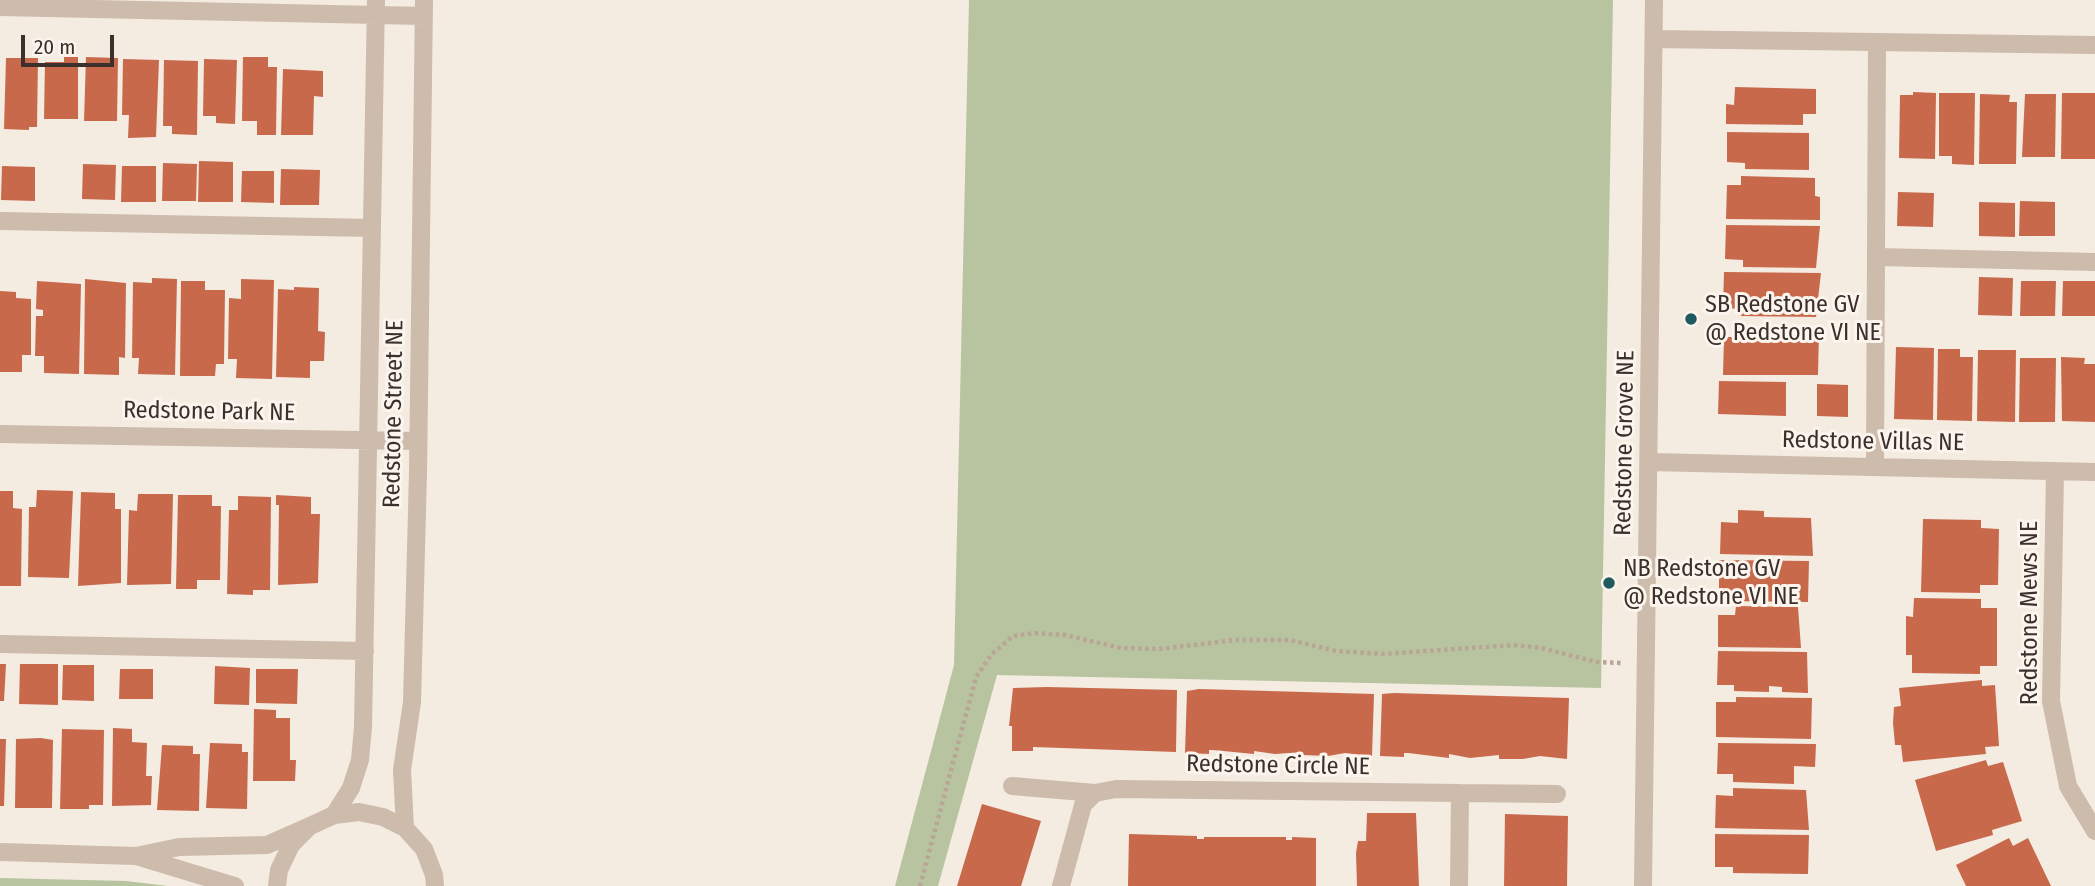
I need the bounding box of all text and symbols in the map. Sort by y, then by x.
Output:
scale bar [24,21,117,65]
text: 20 m [34,34,75,60]
place label: SB Redstone GV @ Redstone VI NE [1705,291,1881,347]
marker: SB Redstone GV @ Redstone VI NE [1683,311,1699,327]
street label: Redstone Street NE [378,320,410,508]
street label: Redstone Grove NE [1609,350,1641,536]
street label: Redstone Park NE [123,396,295,428]
street label: Redstone Villas NE [1782,426,1964,458]
street label: Redstone Mews NE [2016,521,2044,705]
place label: NB Redstone GV @ Redstone VI NE [1623,555,1799,611]
marker: NB Redstone GV @ Redstone VI NE [1601,575,1617,591]
street label: Redstone Circle NE [1186,750,1370,782]

